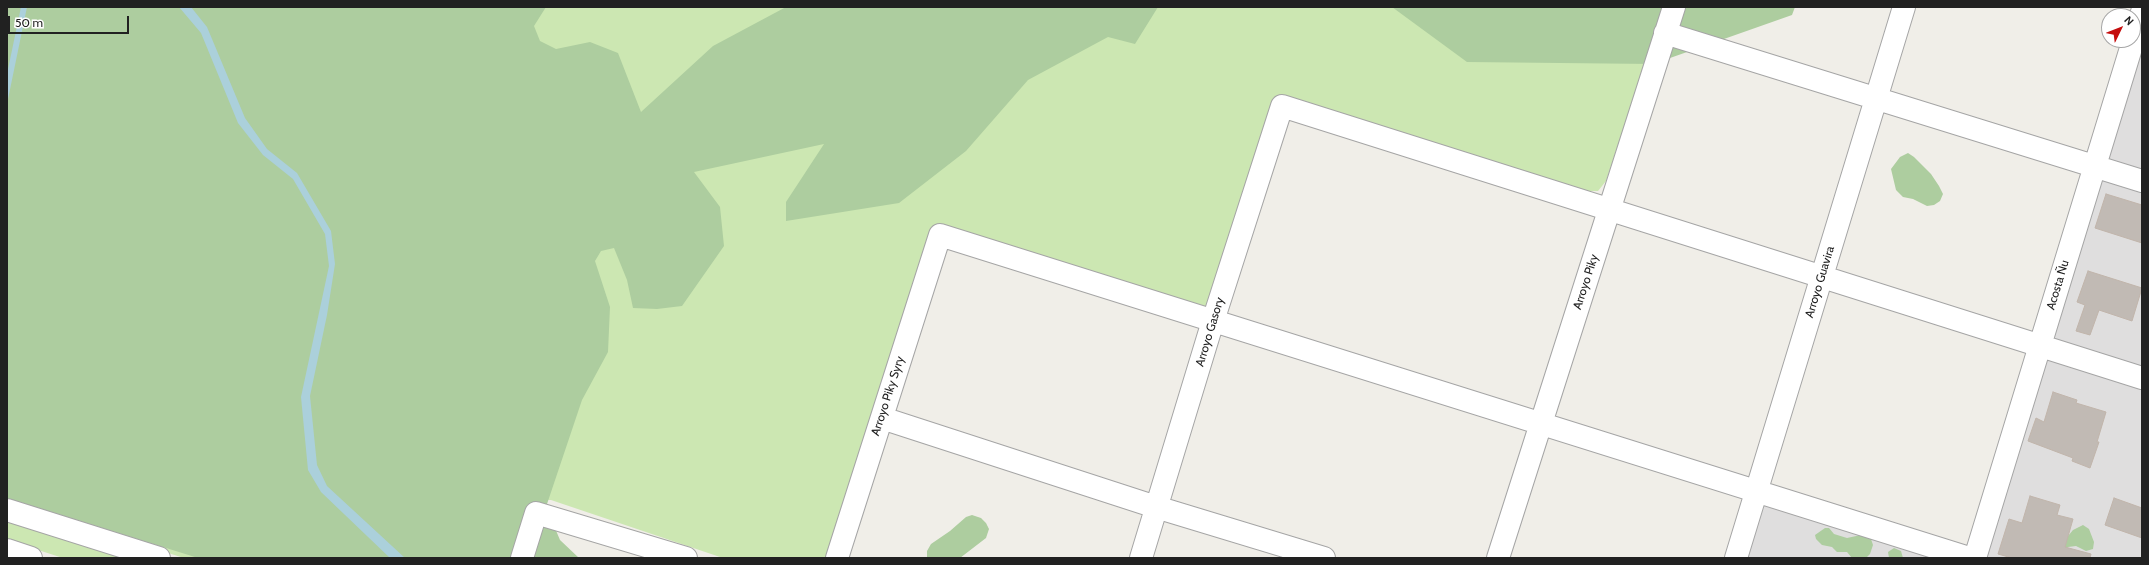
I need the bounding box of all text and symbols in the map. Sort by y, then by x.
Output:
scale bar [10,8,131,34]
north arrow [2101,8,2141,48]
text: N [2121,13,2137,28]
text: 50 m [15,15,43,30]
street label: Arroyo Guavira [1802,244,1838,320]
street label: Arroyo Piky [1570,253,1602,311]
street label: Acosta Ñu [2044,258,2072,312]
street label: Arroyo Gasory [1193,296,1227,368]
street label: Arroyo Piky Syry [868,354,908,438]

